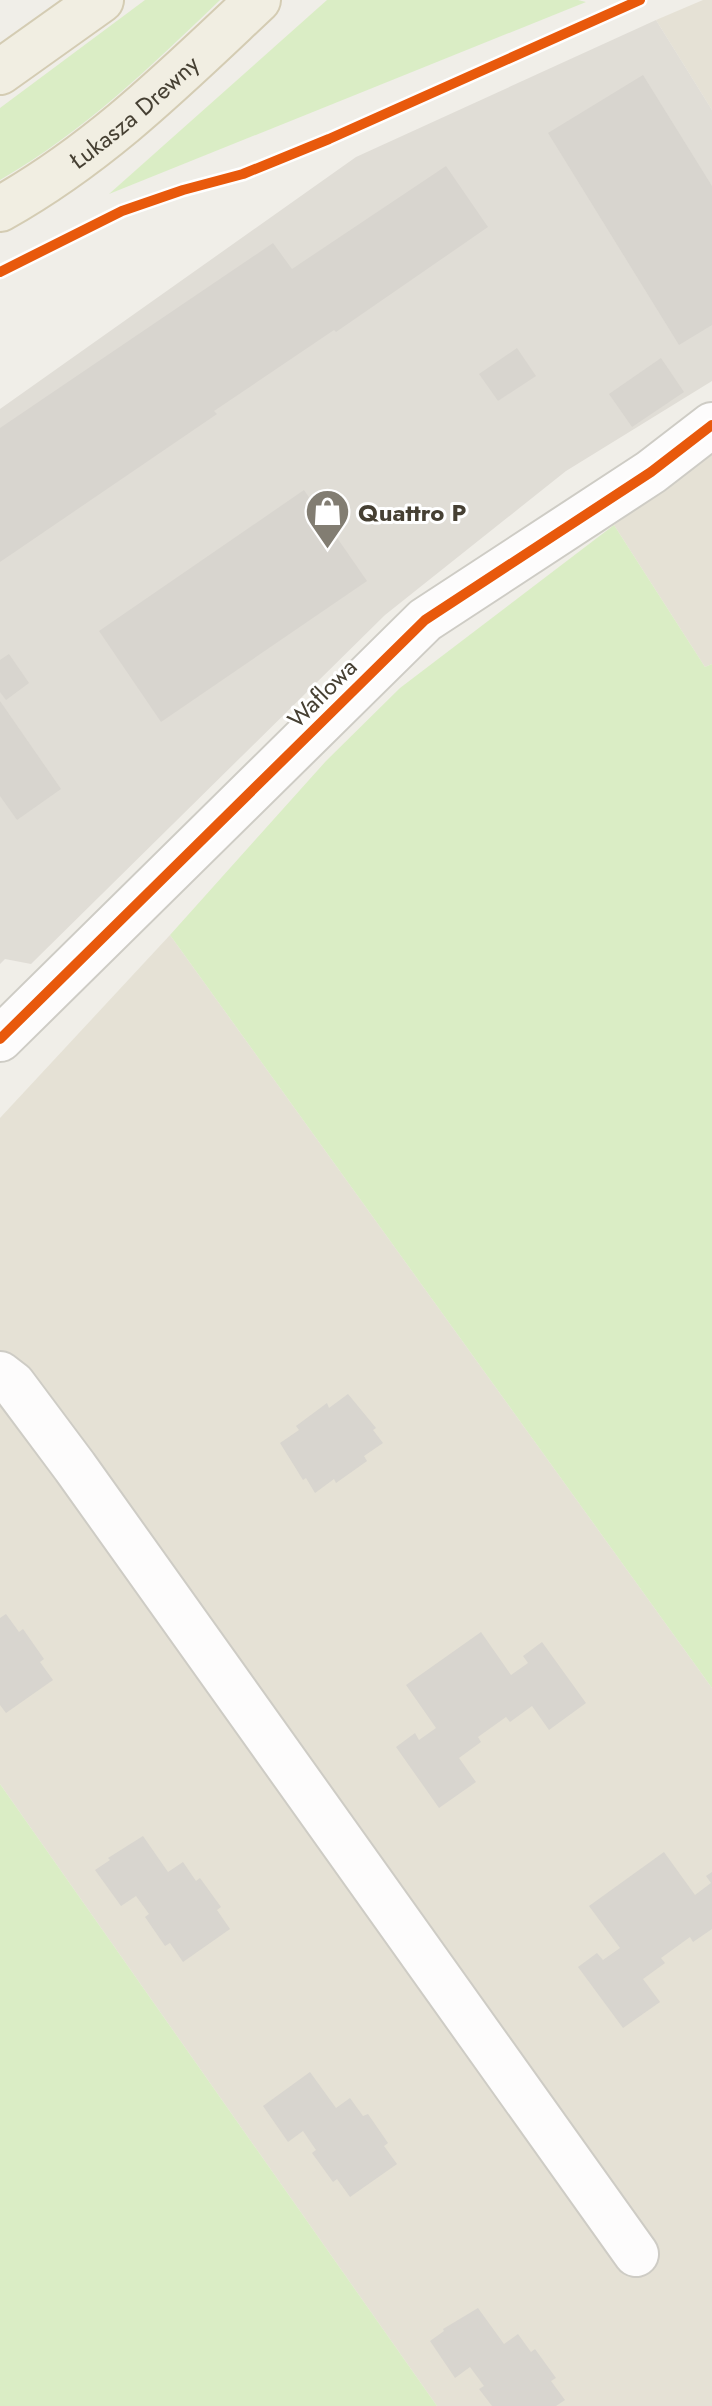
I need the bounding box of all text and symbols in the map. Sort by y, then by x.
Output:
street label: Łukasza Drewny [61,46,207,177]
shop icon: Quattro P [303,488,351,551]
place label: Quattro P [358,495,467,530]
street label: Waflowa [279,650,365,736]

